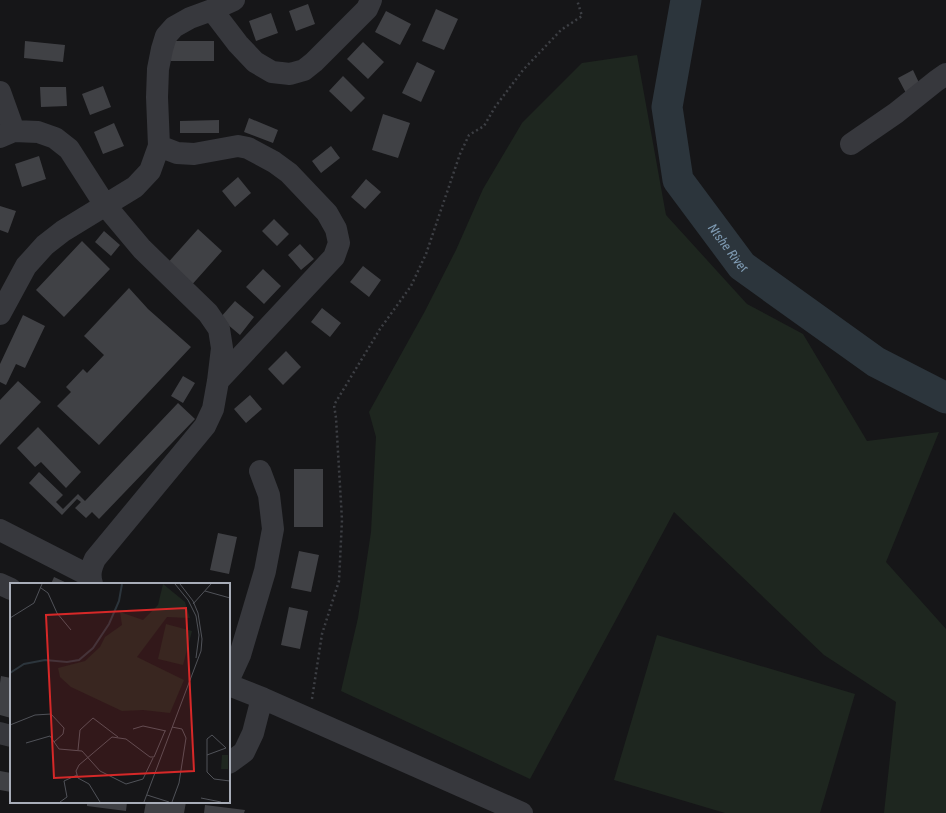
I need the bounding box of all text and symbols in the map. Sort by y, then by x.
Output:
water label: Ntshe River [705,220,752,276]
inset map [10,583,230,803]

